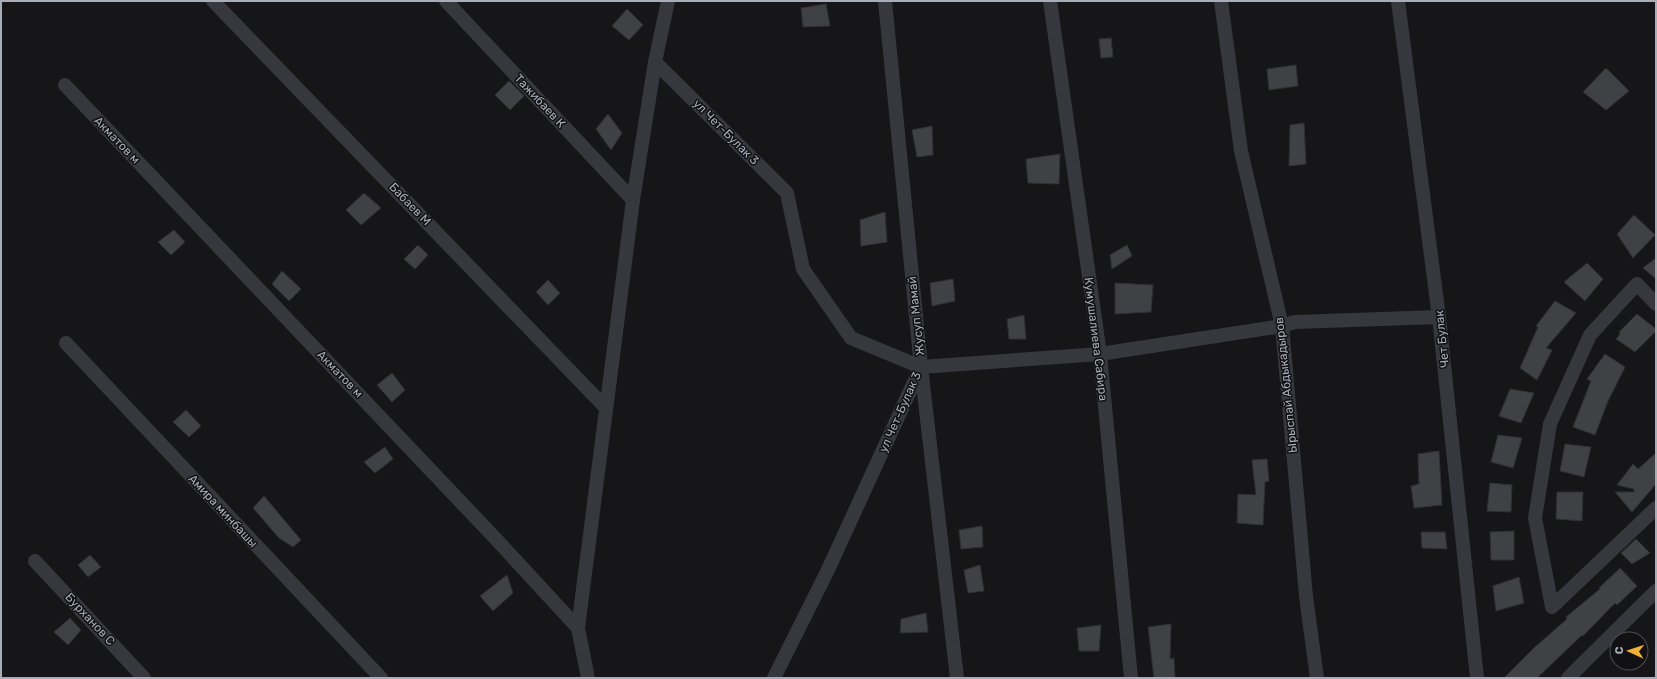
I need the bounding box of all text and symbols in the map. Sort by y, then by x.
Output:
street label: Тажибаев К [512,71,569,131]
street label: ул Чет-Булак 3 [690,96,762,168]
street label: Акматов м [91,113,143,167]
street label: Бабаев М [386,180,434,228]
street label: Жусуп Мамай [905,276,927,356]
street label: Кумушалиева Сабира [1081,276,1111,402]
street label: Чет Булак [1432,309,1452,368]
street label: Ырыспай Абдыкадыров [1272,316,1300,454]
street label: Акматов м [314,347,366,401]
street label: ул Чет-Булак 3 [876,370,924,454]
street label: Амира минбашы [186,472,260,550]
street label: Бурханов С [62,590,118,648]
north arrow [1609,631,1649,671]
text: С [1613,646,1626,655]

